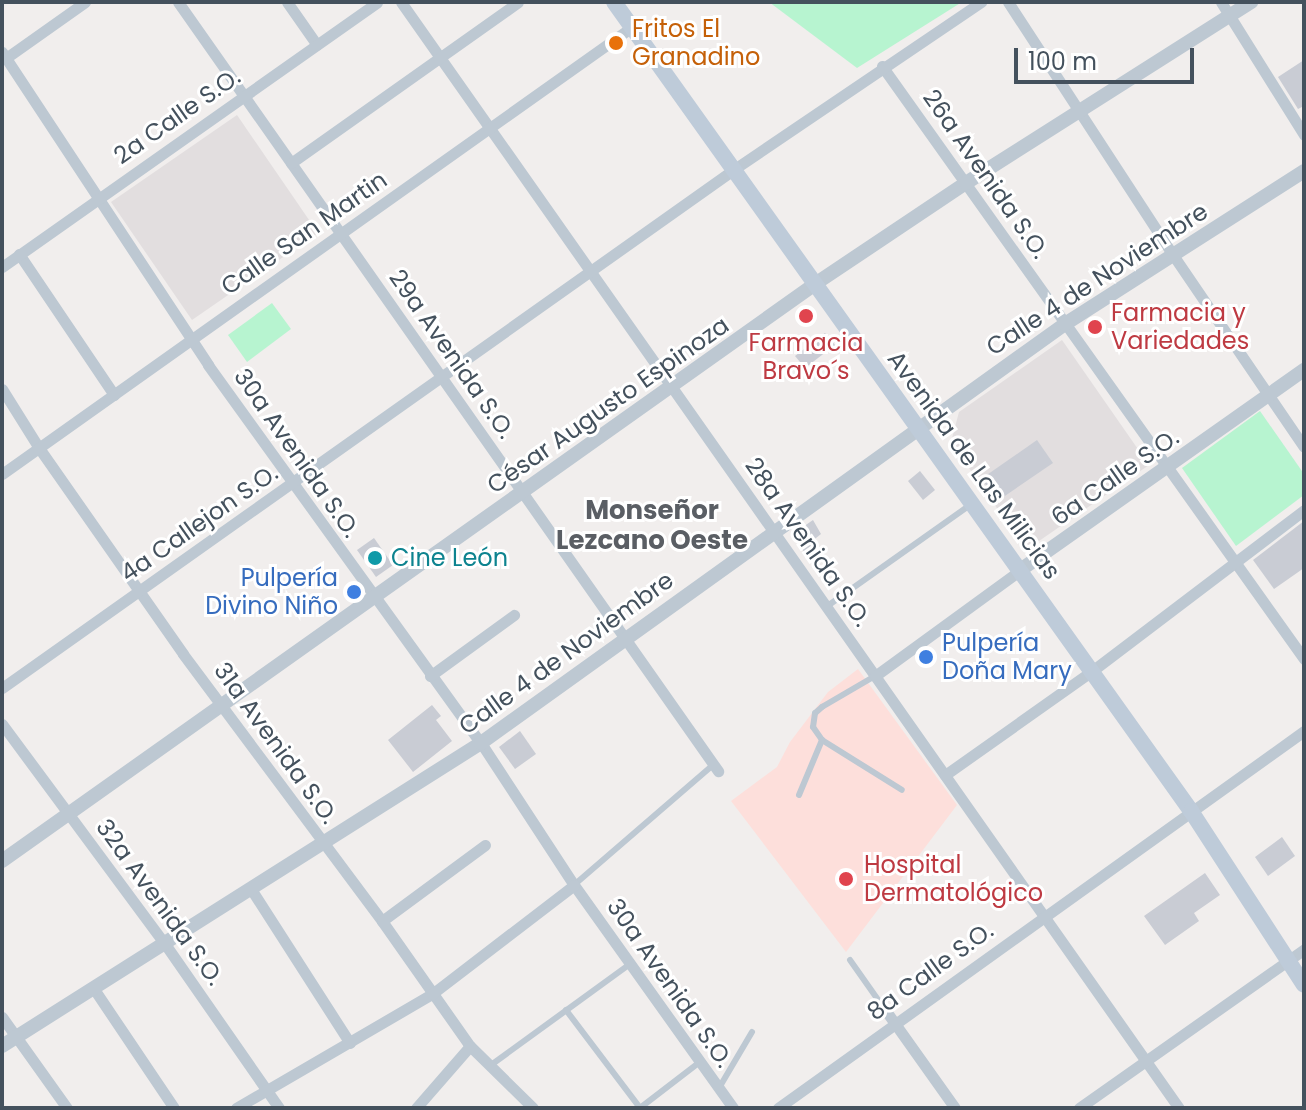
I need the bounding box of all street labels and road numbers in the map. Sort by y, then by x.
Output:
street label: 2a Calle S.O. [108,62,246,170]
street label: 26a Avenida S.O. [917,84,1055,264]
street label: Calle San Martin [216,165,392,301]
street label: Calle 4 de Noviembre [981,197,1213,361]
street label: 29a Avenida S.O. [383,264,521,444]
street label: César Augusto Espinoza [482,310,734,500]
street label: Avenida de Las Milicias [881,345,1067,585]
street label: 30a Avenida S.O. [228,363,366,543]
street label: 6a Calle S.O. [1046,423,1184,531]
street label: 28a Avenida S.O. [739,452,877,632]
street label: 4a Callejon S.O. [115,458,283,588]
street label: Calle 4 de Noviembre [453,565,679,741]
street label: 31a Avenida S.O. [208,657,344,829]
street label: 32a Avenida S.O. [90,813,230,991]
street label: 30a Avenida S.O. [601,893,739,1073]
street label: 8a Calle S.O. [861,916,999,1026]

